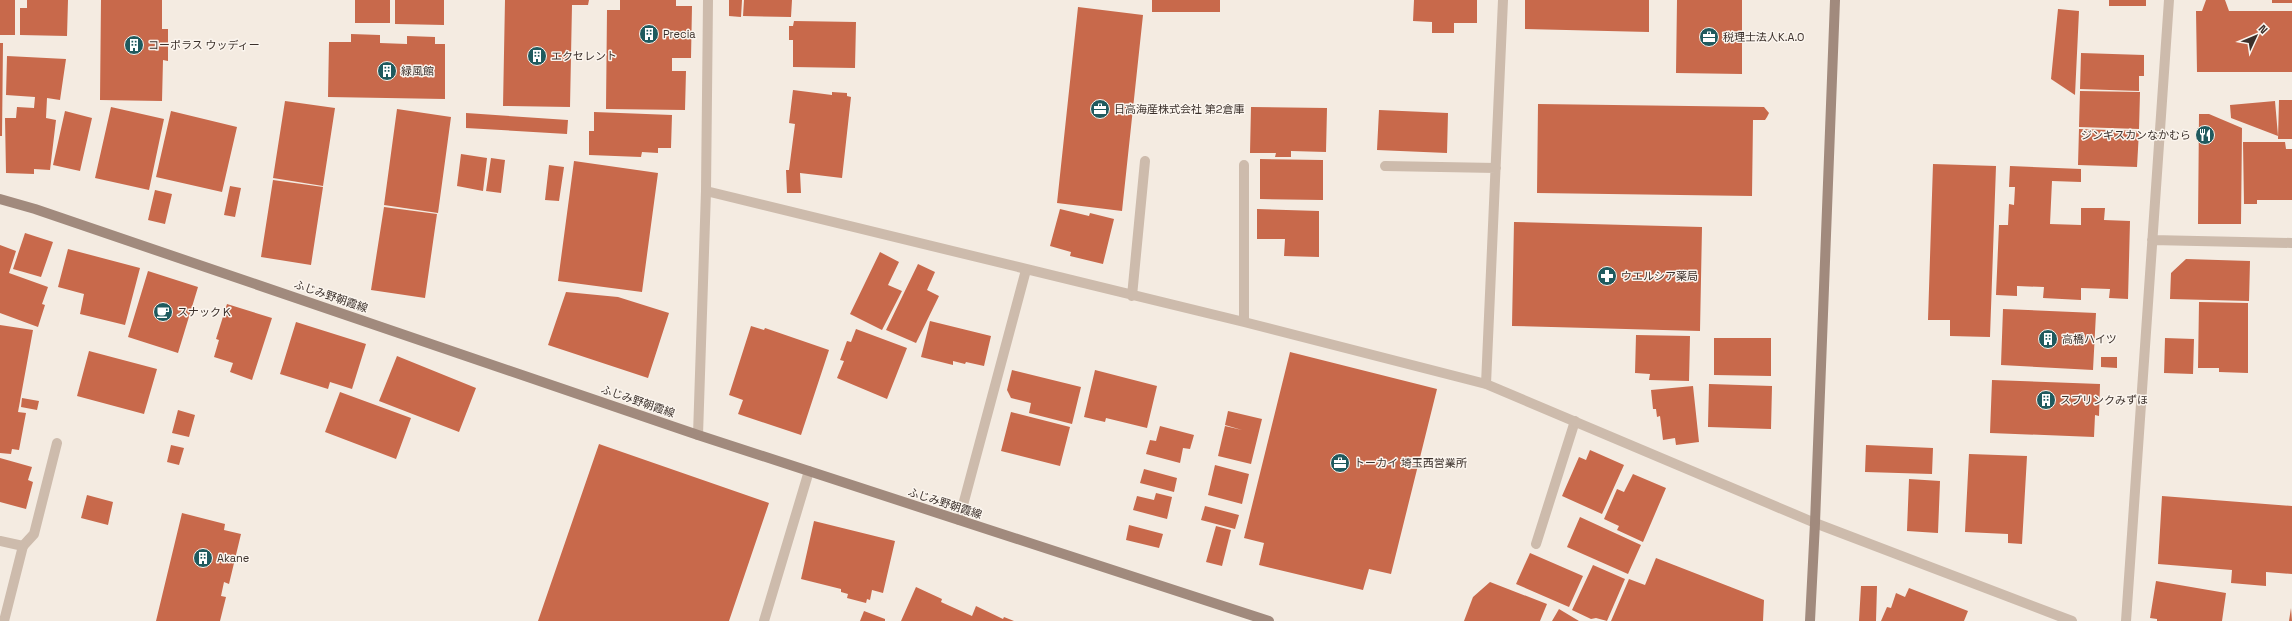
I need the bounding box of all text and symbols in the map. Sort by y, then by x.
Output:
north arrow [2236,16,2276,56]
text: N [2256,22,2271,37]
building icon: Precia [638,23,660,45]
office icon: 税理士法人K.A.O [1698,26,1720,48]
place label: Precia [663,27,696,41]
place label: 税理士法人K.A.O [1723,30,1804,44]
building icon: コーポラス ウッディー [123,34,145,56]
place label: コーポラス ウッディー [148,38,260,52]
building icon: エクセレント [526,45,548,67]
place label: エクセレント [551,49,617,63]
building icon: 緑風館 [376,60,398,82]
place label: 緑風館 [401,64,434,78]
office icon: 日高海産株式会社 第2倉庫 [1089,98,1111,120]
place label: 日高海産株式会社 第2倉庫 [1114,102,1244,116]
restaurant icon: ジンギスカンなかむら [2194,124,2216,146]
place label: ジンギスカンなかむら [2081,128,2191,142]
pharmacy icon: ウエルシア薬局 [1596,265,1618,287]
place label: ウエルシア薬局 [1621,269,1698,283]
street label: ふじみ野朝霞線 [292,277,370,315]
cafe icon: スナックＫ [152,301,174,323]
place label: スナックＫ [177,305,232,319]
building icon: 高橋ハイツ [2037,328,2059,350]
place label: 高橋ハイツ [2062,332,2117,346]
street label: ふじみ野朝霞線 [599,382,677,420]
building icon: スプリンクみずほ [2035,389,2057,411]
place label: スプリンクみずほ [2060,393,2148,407]
office icon: トーカイ 埼玉西営業所 [1329,452,1351,474]
place label: トーカイ 埼玉西営業所 [1354,456,1468,470]
street label: ふじみ野朝霞線 [906,484,984,522]
building icon: Akane [192,547,214,569]
place label: Akane [217,551,249,565]

